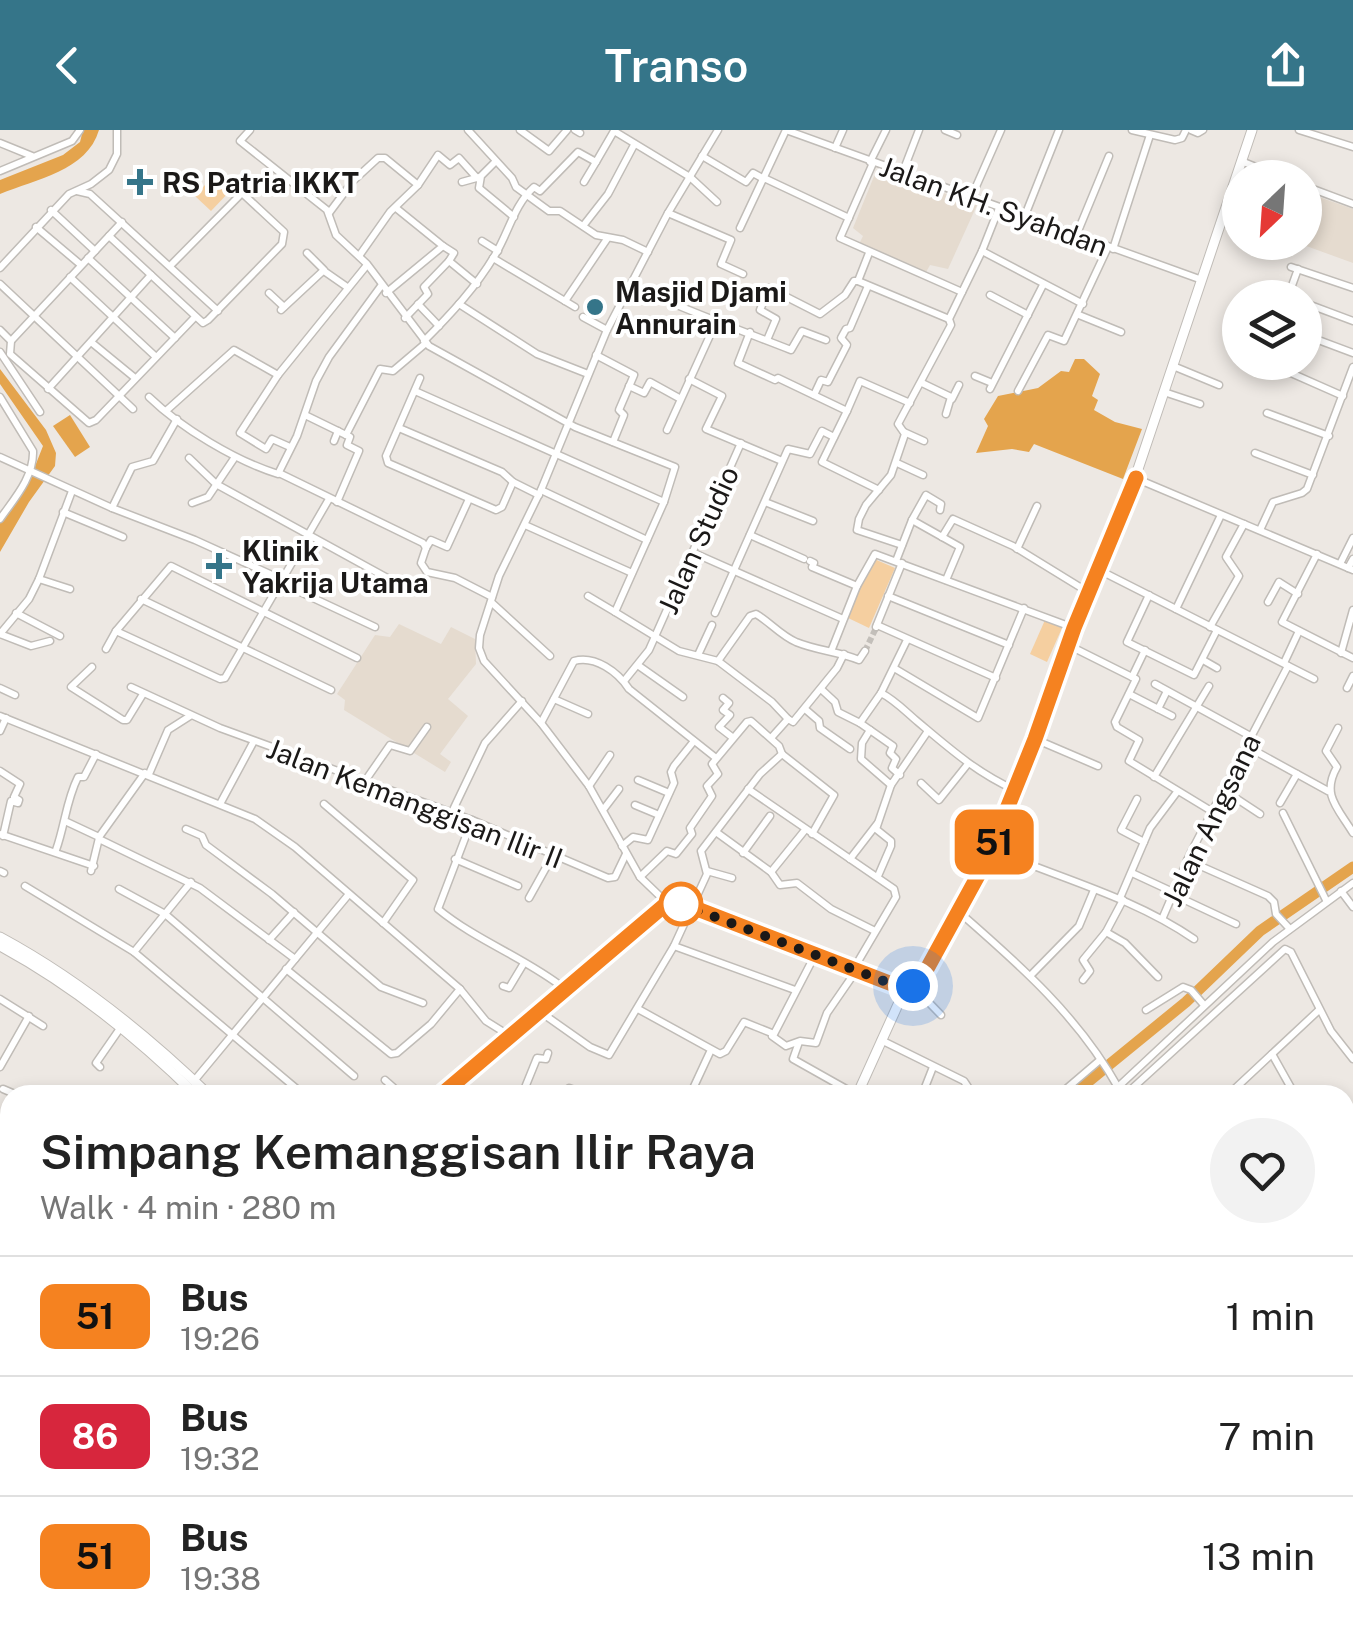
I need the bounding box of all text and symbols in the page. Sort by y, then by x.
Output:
icon: back [40,38,95,93]
icon: share [1258,38,1313,93]
text: Transo [605,39,749,92]
street label: Jalan KH. Syahdan [876,149,1112,263]
north arrow [1222,160,1322,260]
map controls [1222,160,1322,380]
place label: RS Patria IKKT [162,166,359,199]
marker: RS Patria IKKT [127,169,153,195]
place label: Masjid Djami Annurain [615,275,787,340]
button: layers [1222,280,1322,380]
marker: Masjid Djami Annurain [584,296,606,318]
street label: Jalan Studio [651,461,745,619]
place label: Klinik Yakrija Utama [242,534,429,599]
marker: Klinik Yakrija Utama [206,553,232,579]
street label: Jalan Angsana [1155,729,1267,911]
street label: Jalan Kemanggisan Ilir II [262,731,568,875]
line badge: 51 [949,810,1039,874]
text: 51 [975,822,1013,863]
unlabelled marker [660,883,702,925]
your location [888,961,938,1011]
button: heart [1210,1118,1315,1223]
text: Simpang Kemanggisan Ilir Raya [40,1123,756,1180]
text: Walk · 4 min · 280 m [40,1189,336,1226]
text: Bus [180,1275,249,1320]
text: 1 min [1226,1294,1315,1339]
text: 51 [76,1296,114,1337]
text: 19:26 [180,1320,260,1357]
text: Bus [180,1395,249,1440]
text: 7 min [1218,1414,1315,1459]
text: 86 [72,1416,118,1457]
text: 19:32 [180,1440,259,1477]
text: Bus [180,1515,249,1560]
text: 13 min [1202,1534,1315,1579]
text: 51 [76,1536,114,1577]
text: 19:38 [180,1560,261,1597]

